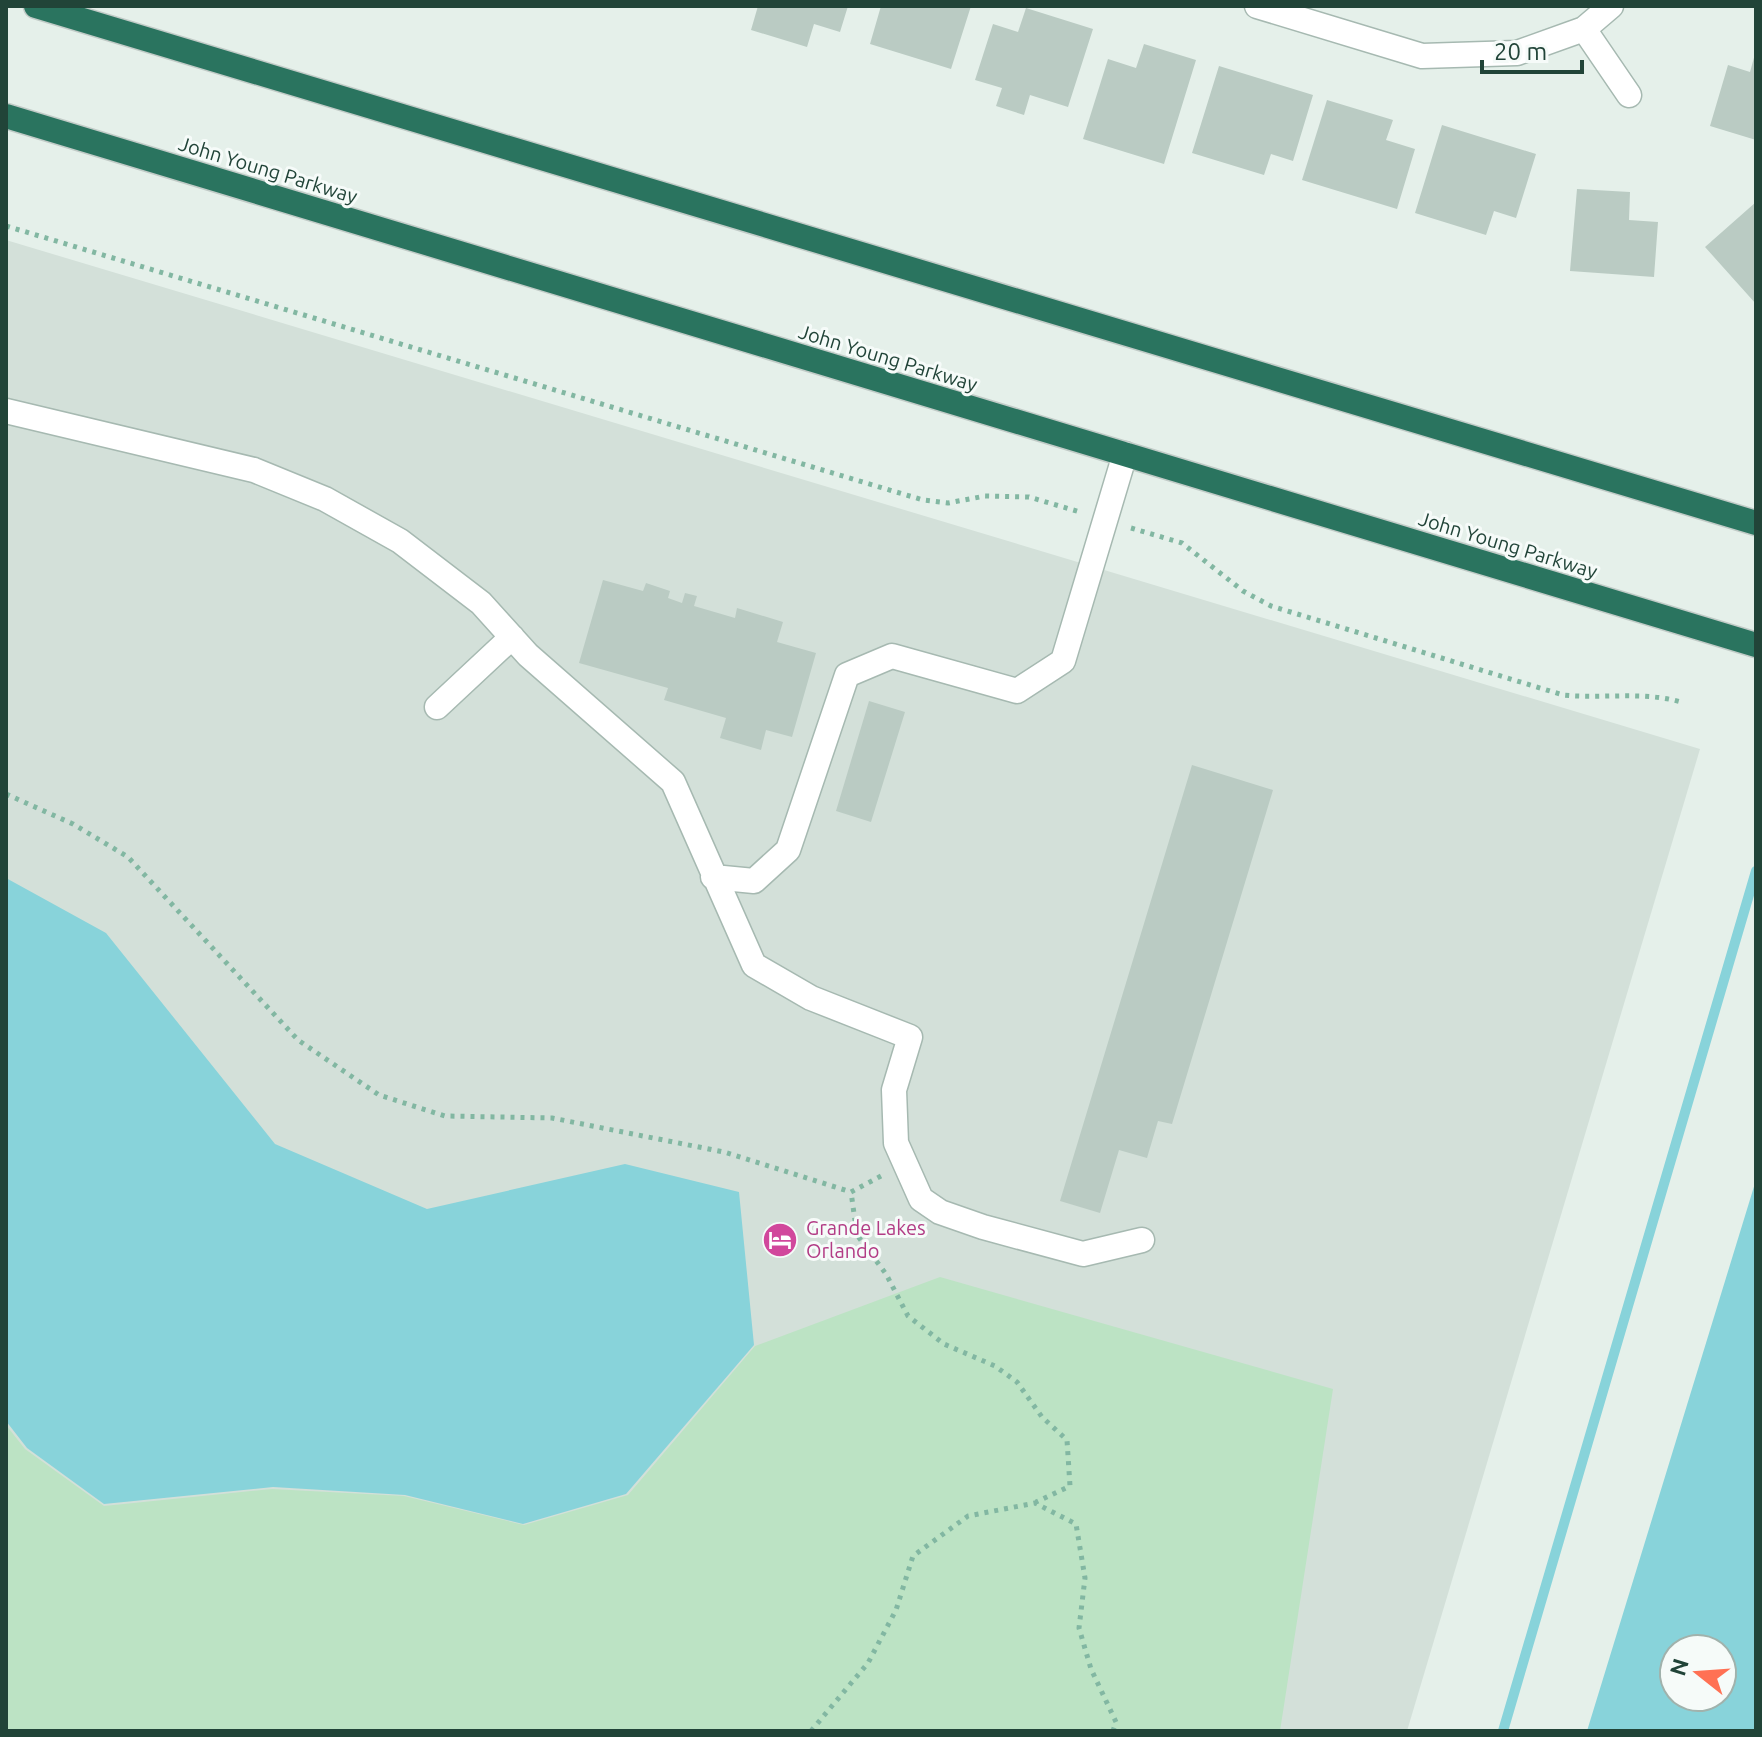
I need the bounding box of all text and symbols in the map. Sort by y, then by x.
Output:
scale bar [1482,24,1582,74]
text: 20 m [1494,38,1547,65]
street label: John Young Parkway [176,131,361,208]
street label: John Young Parkway [796,319,981,396]
street label: John Young Parkway [1416,506,1601,583]
place label: Grande Lakes Orlando [806,1216,926,1262]
hotel icon: Grande Lakes Orlando [761,1221,799,1259]
north arrow [1658,1633,1738,1713]
text: N [1664,1655,1693,1679]

